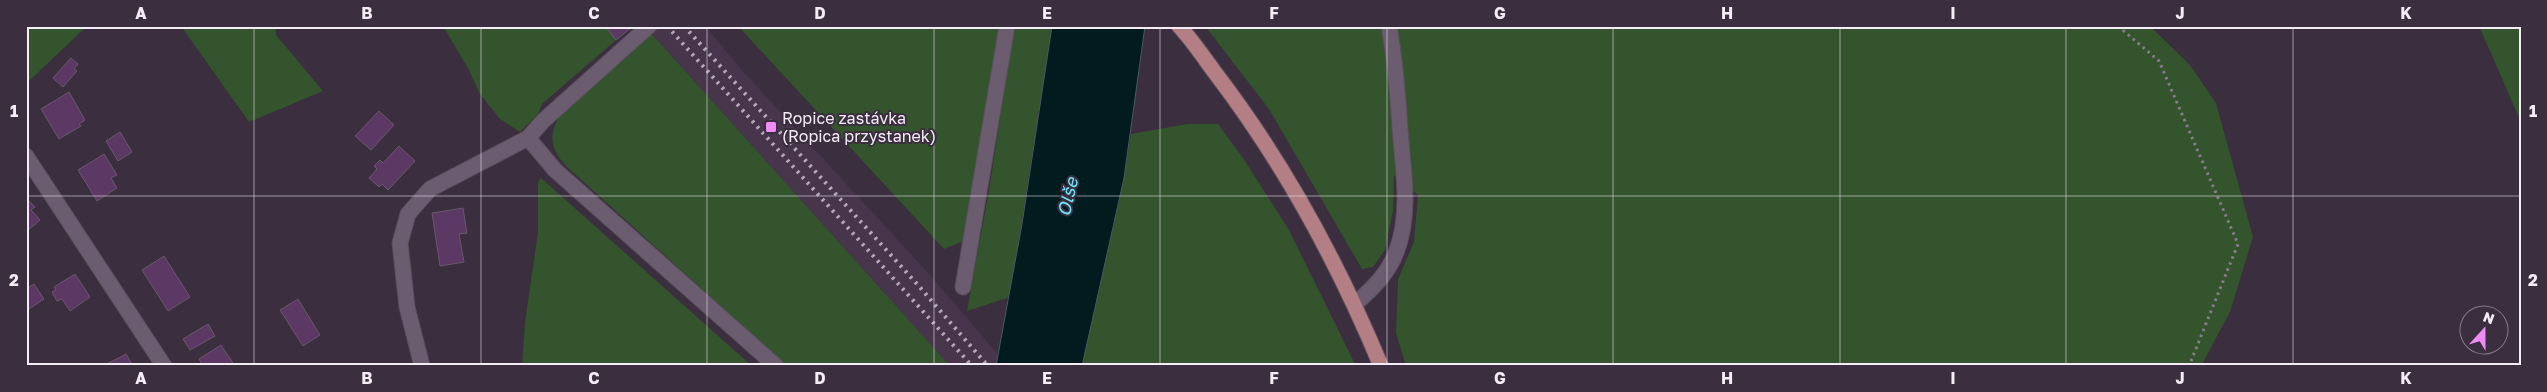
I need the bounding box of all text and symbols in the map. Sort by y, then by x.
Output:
text: A [135,3,147,23]
text: B [361,3,373,23]
text: C [588,3,600,23]
text: D [814,3,826,23]
text: E [1042,3,1052,23]
text: F [1269,3,1279,23]
text: G [1494,3,1506,23]
text: H [1721,3,1733,23]
text: I [1950,3,1956,23]
text: J [2175,3,2185,23]
text: K [2400,3,2412,23]
text: 1 [10,101,18,121]
text: 1 [2529,101,2537,121]
place label: Ropice zastávka (Ropica przystanek) [782,108,936,146]
marker: Ropice zastávka (Ropica przystanek) [764,120,778,134]
water label: Olše [1052,174,1082,218]
text: 2 [9,270,19,290]
text: 2 [2528,270,2538,290]
north arrow [2460,304,2510,354]
text: N [2481,308,2497,327]
text: A [135,368,147,388]
text: B [361,368,373,388]
text: C [588,368,600,388]
text: D [814,368,826,388]
text: E [1042,368,1052,388]
text: F [1269,368,1279,388]
text: G [1494,368,1506,388]
text: H [1721,368,1733,388]
text: I [1950,368,1956,388]
text: J [2175,368,2185,388]
text: K [2400,368,2412,388]

